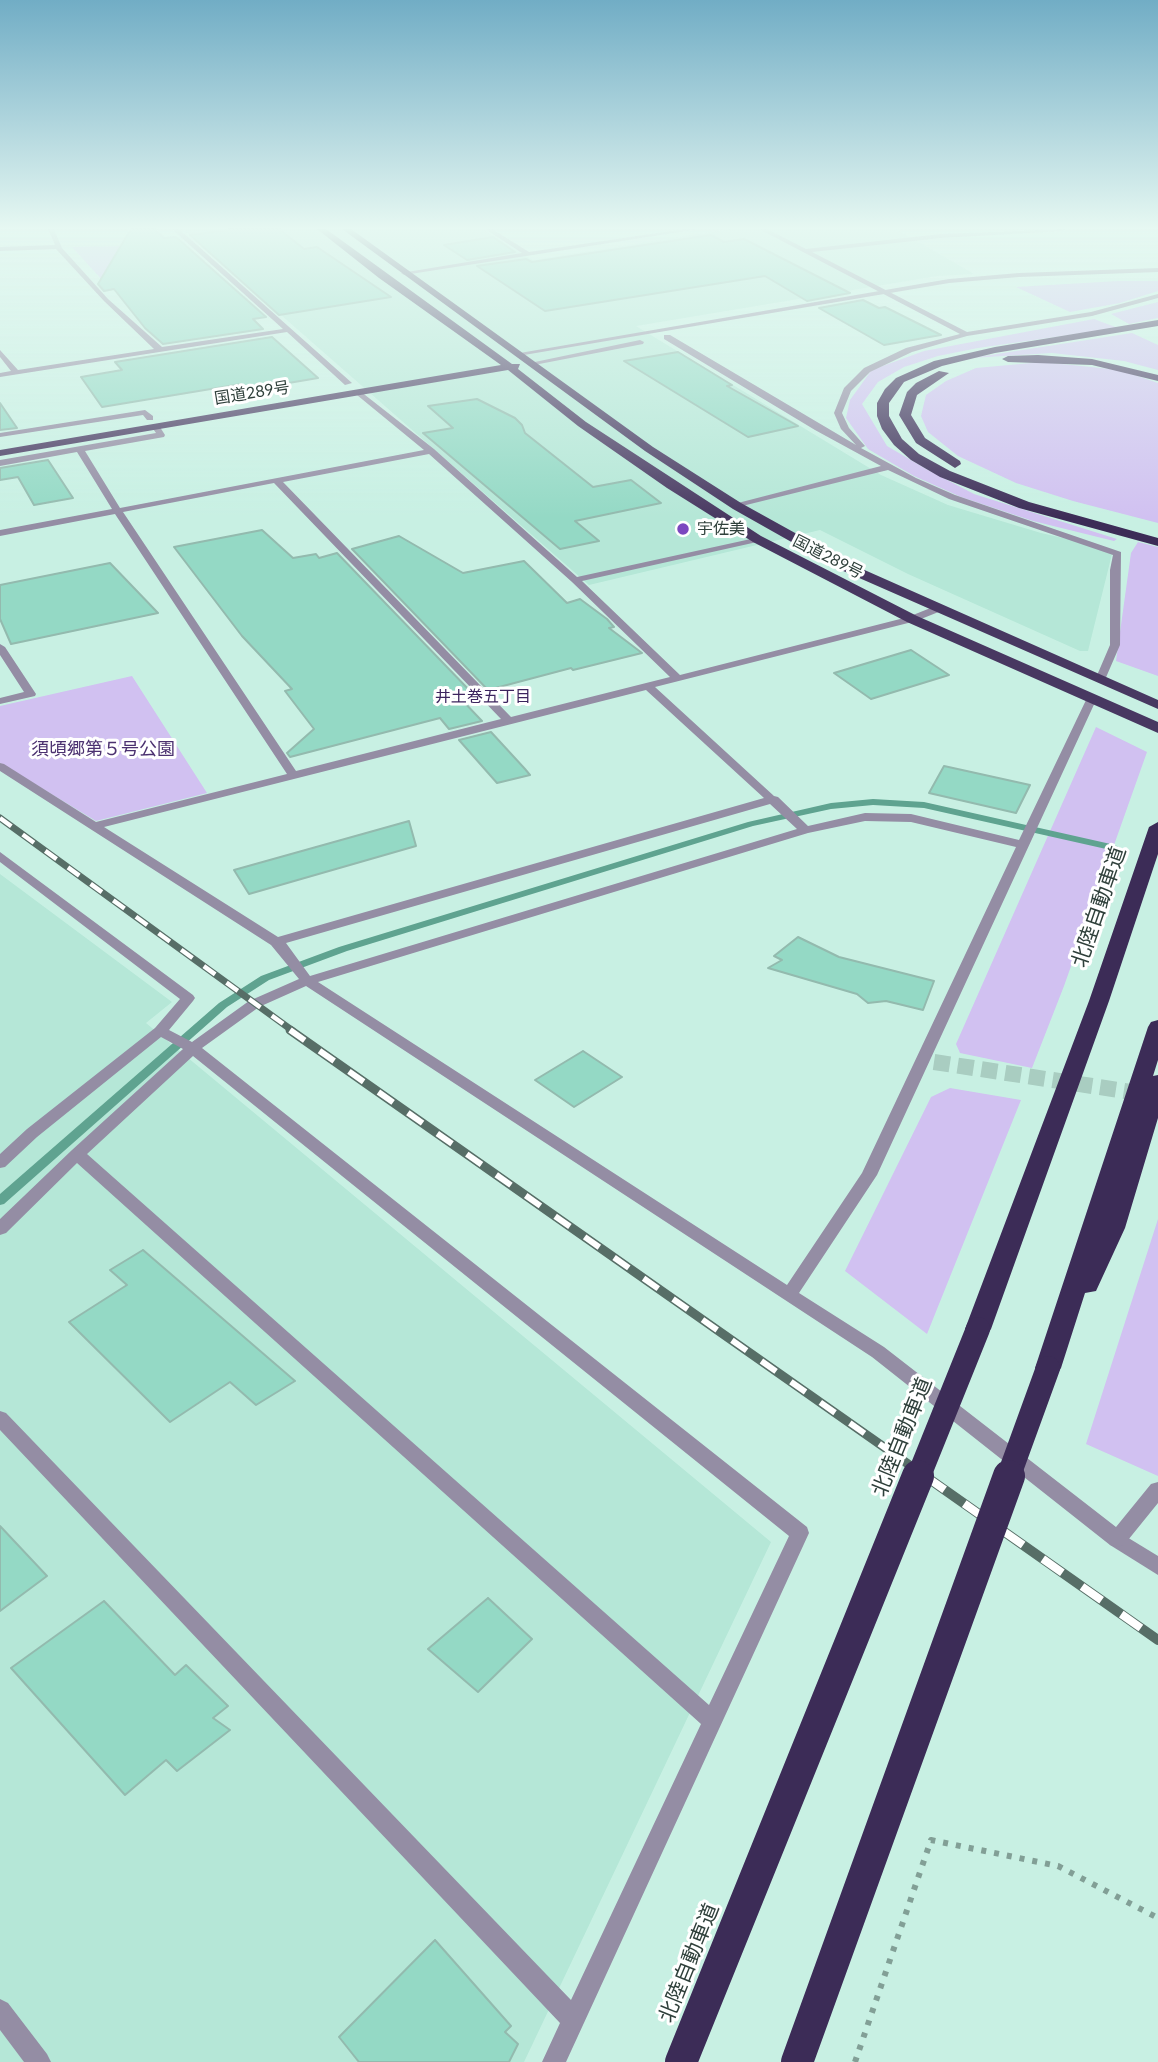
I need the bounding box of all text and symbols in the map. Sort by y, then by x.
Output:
street label: 国道289号 [213,378,291,408]
place label: 宇佐美 [697,519,745,539]
marker: 宇佐美 [675,521,691,537]
street label: 国道289号 [790,531,866,583]
district label: 井土巻五丁目 [435,687,531,707]
park label: 須頃郷第５号公園 [31,738,175,760]
street label: 北陸自動車道 [1067,843,1131,971]
street label: 北陸自動車道 [867,1374,937,1500]
street label: 北陸自動車道 [654,1900,724,2026]

